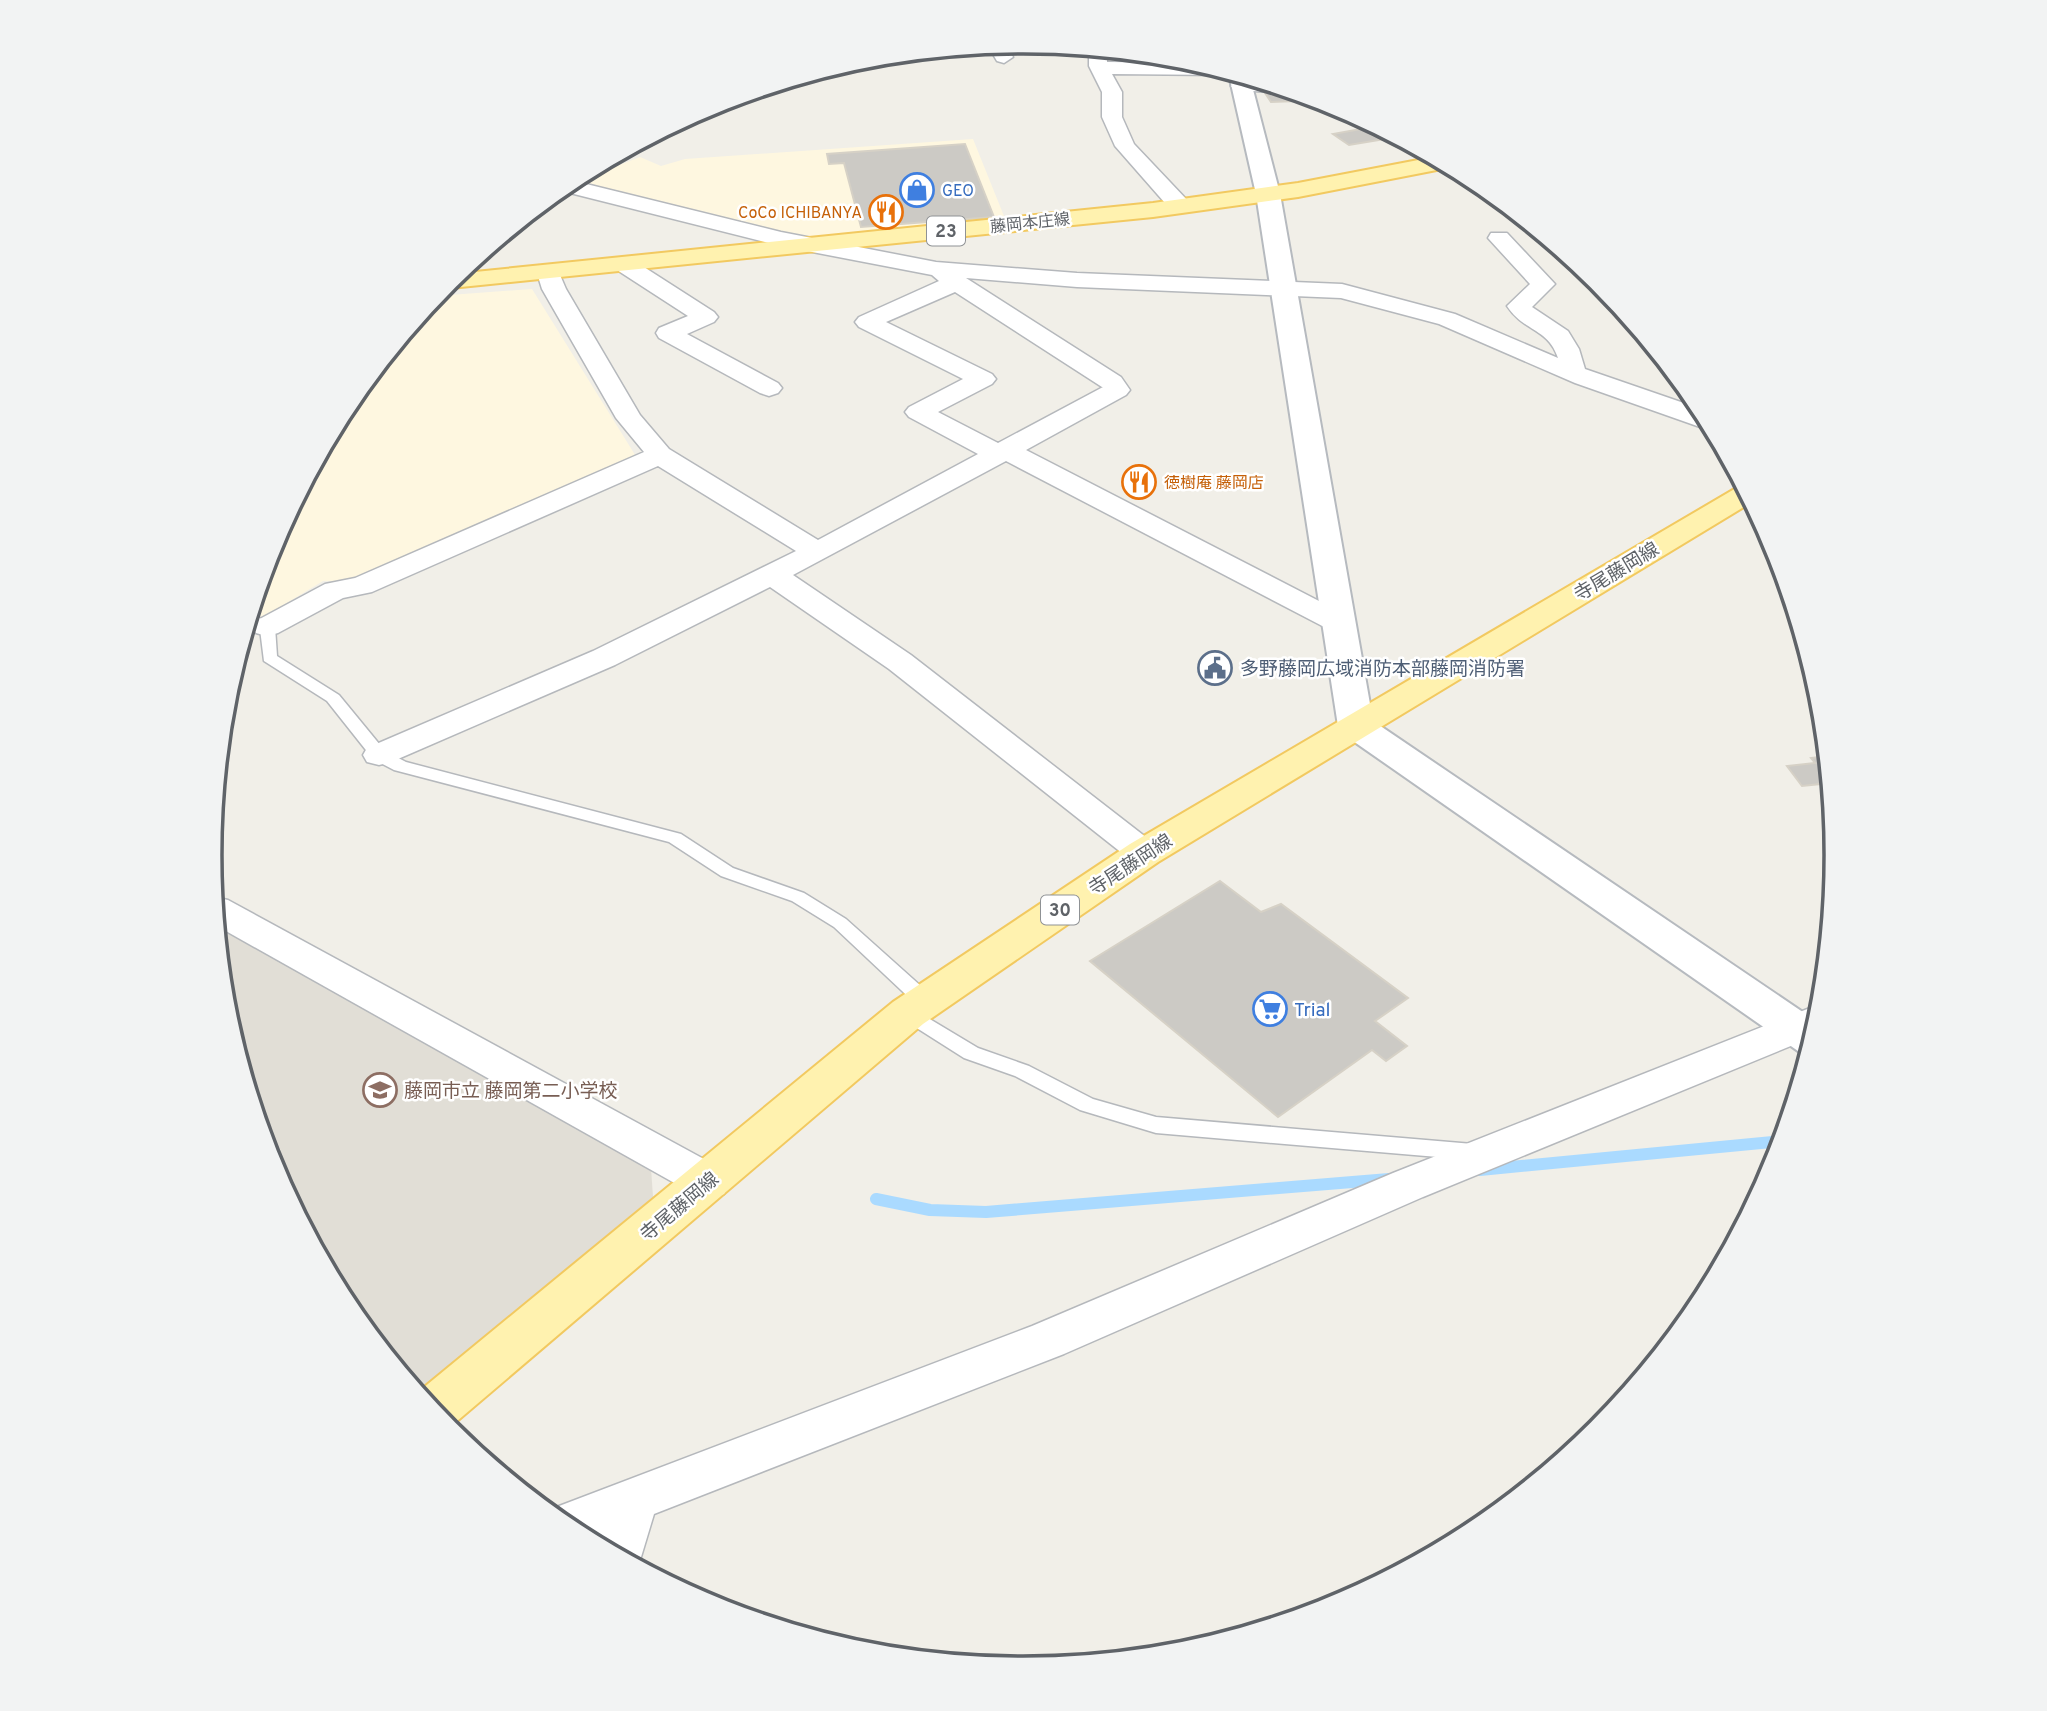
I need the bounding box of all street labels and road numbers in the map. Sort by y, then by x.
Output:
street label: 藤岡本庄線 [989,210,1071,238]
road number: 23 [927,216,965,246]
street label: 寺尾藤岡線 [1570,538,1664,607]
street label: 寺尾藤岡線 [1085,830,1177,902]
road number: 30 [1041,896,1079,925]
street label: 寺尾藤岡線 [636,1168,724,1247]

